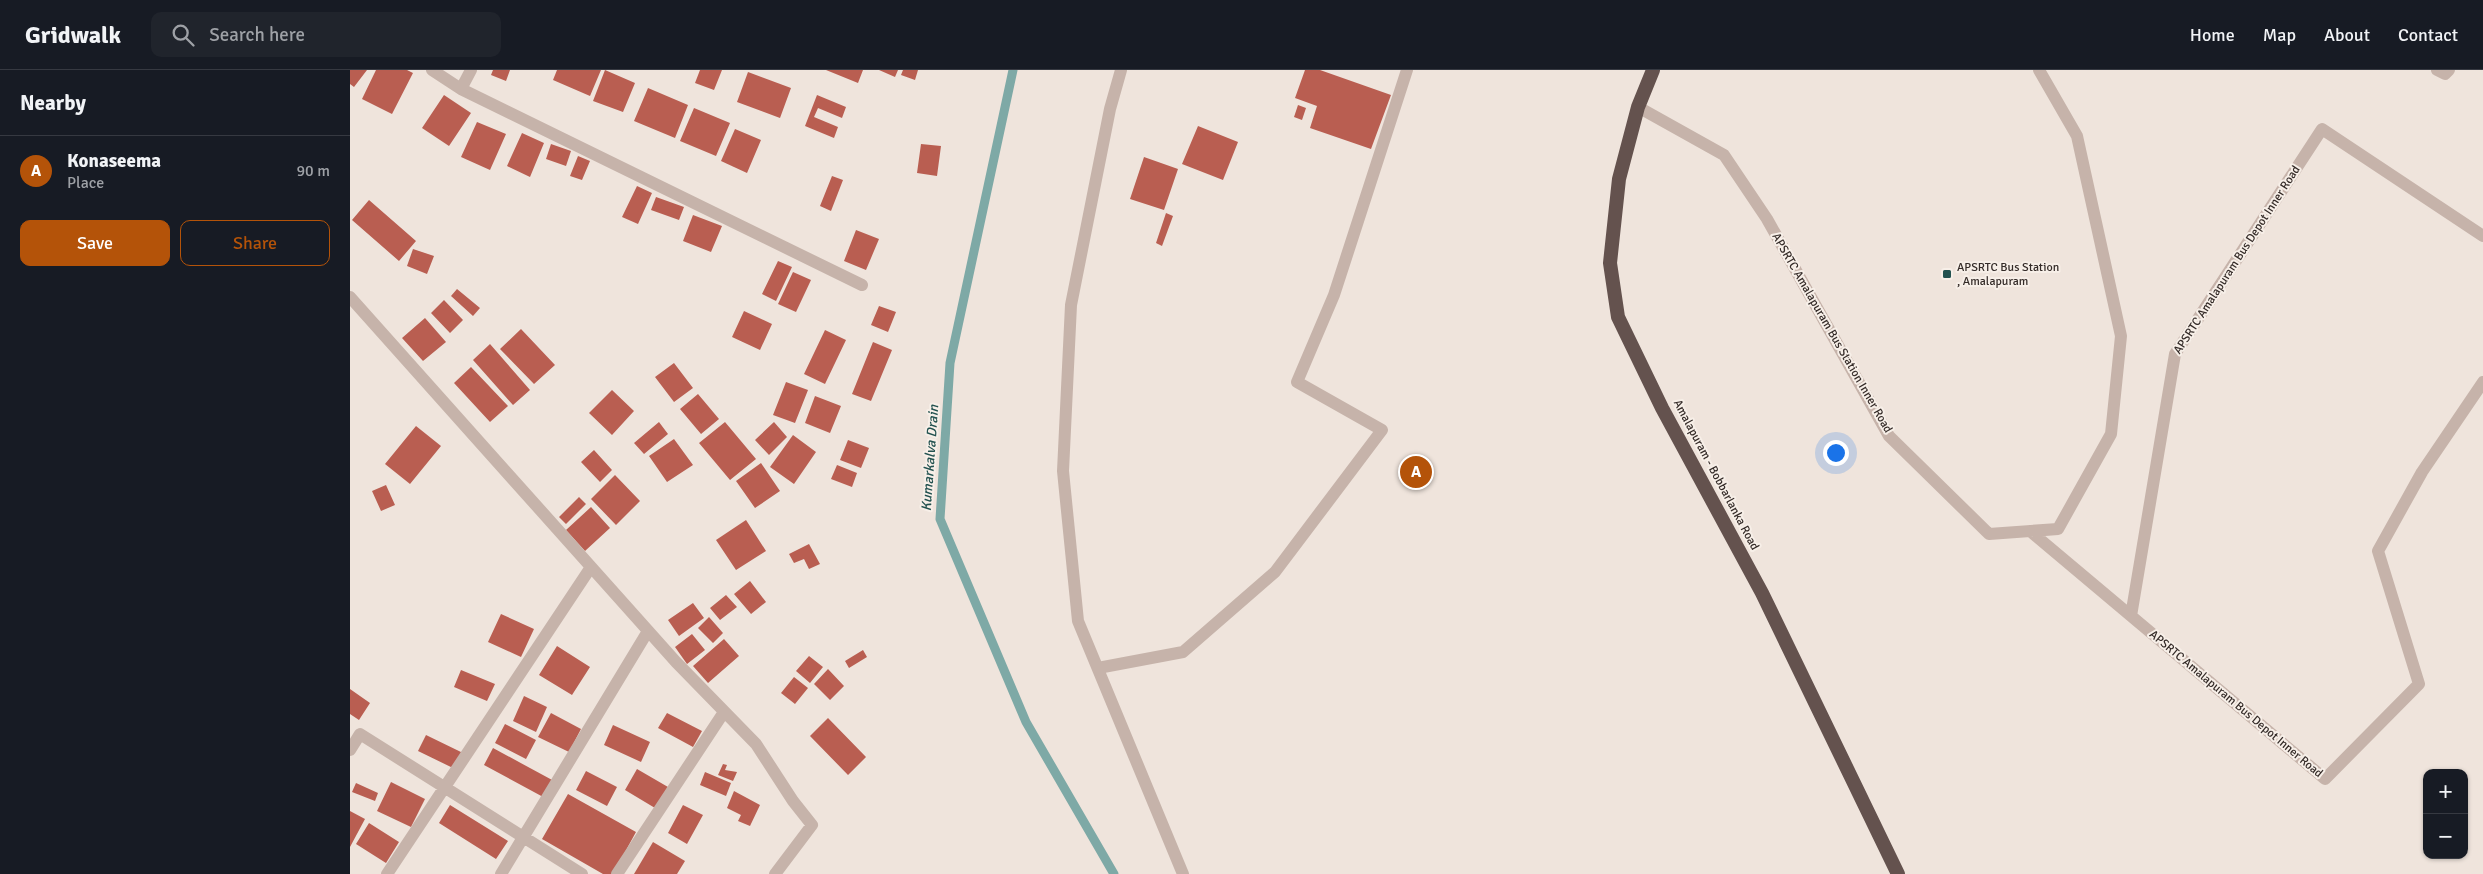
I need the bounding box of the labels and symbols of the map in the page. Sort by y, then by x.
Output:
street label: APSRTC Amalapuram Bus Depot Inner Road [2170,163,2304,357]
street label: APSRTC Amalapuram Bus Station Inner Road [1768,230,1896,436]
place label: APSRTC Bus Station , Amalapuram [1957,260,2059,289]
marker: APSRTC Bus Station , Amalapuram [1941,268,1953,280]
street label: Amalapuram - Bobbarlanka Road [1670,397,1762,553]
water label: Kumarkalva Drain [918,404,942,512]
your location [1823,440,1849,466]
pin: A [1400,453,1432,491]
street label: APSRTC Amalapuram Bus Depot Inner Road [2146,627,2326,781]

